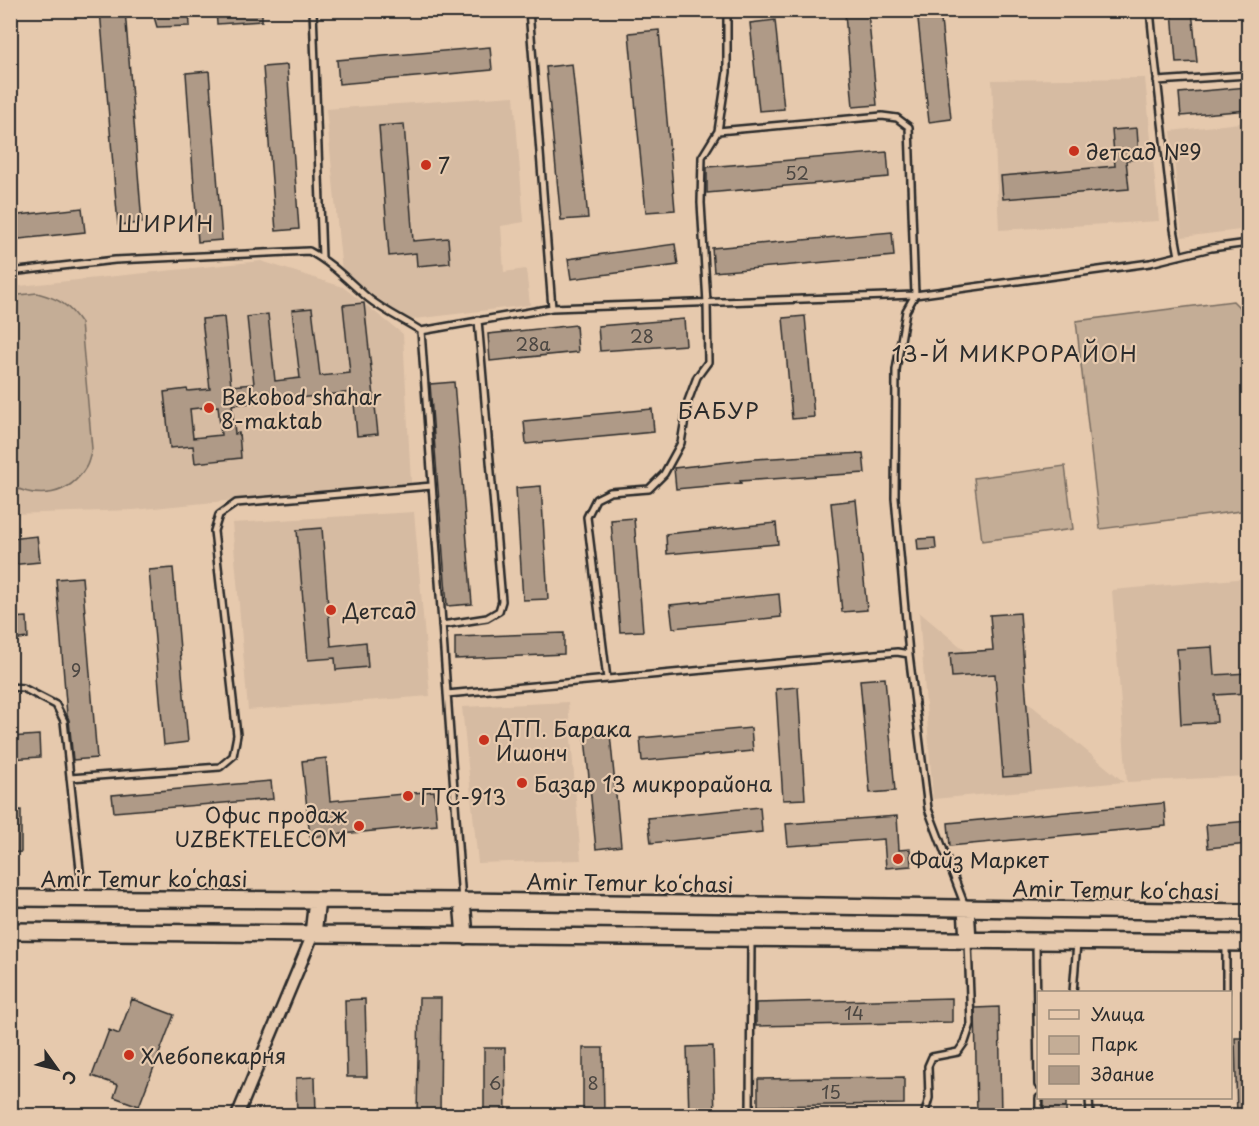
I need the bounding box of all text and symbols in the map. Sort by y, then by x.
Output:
place label: детсад №9 [1086,135,1202,167]
marker: детсад №9 [1067,144,1081,158]
place label: 7 [438,149,450,181]
marker: 7 [419,158,433,172]
house number: 52 [785,159,809,186]
district label: ШИРИН [117,206,215,239]
house number: 28 [630,322,654,349]
house number: 28а [515,330,551,357]
district label: 13-Й МИКРОРАЙОН [892,336,1138,369]
place label: Bekobod shahar 8-maktab [221,380,382,436]
district label: БАБУР [678,393,760,426]
marker: Bekobod shahar 8-maktab [202,401,216,415]
place label: Детсад [342,594,417,626]
marker: Детсад [324,603,338,617]
house number: 9 [71,656,81,683]
place label: ДТП. Барака Ишонч [495,712,632,768]
marker: ДТП. Барака Ишонч [477,733,491,747]
place label: Базар 13 микрорайона [534,767,772,799]
marker: Базар 13 микрорайона [515,776,529,790]
place label: ГТС-913 [420,780,506,812]
marker: ГТС-913 [401,789,415,803]
place label: Офис продаж UZBEKTELECOM [174,798,347,854]
marker: Офис продаж UZBEKTELECOM [352,819,366,833]
place label: Файз Маркет [910,843,1050,875]
marker: Файз Маркет [891,852,905,866]
street label: Amir Temur koʻchasi [40,862,248,894]
street label: Amir Temur koʻchasi [526,864,734,900]
street label: Amir Temur koʻchasi [1012,871,1220,907]
legend [1037,991,1232,1099]
house number: 14 [844,999,864,1026]
text: Улица [1091,1000,1145,1027]
text: Парк [1091,1030,1138,1057]
north arrow [27,1039,87,1099]
place label: Хлебопекарня [141,1039,286,1071]
marker: Хлебопекарня [122,1048,136,1062]
text: Здание [1091,1060,1154,1087]
text: С [57,1066,84,1090]
house number: 6 [489,1069,501,1096]
house number: 8 [587,1069,599,1096]
house number: 15 [821,1078,841,1105]

